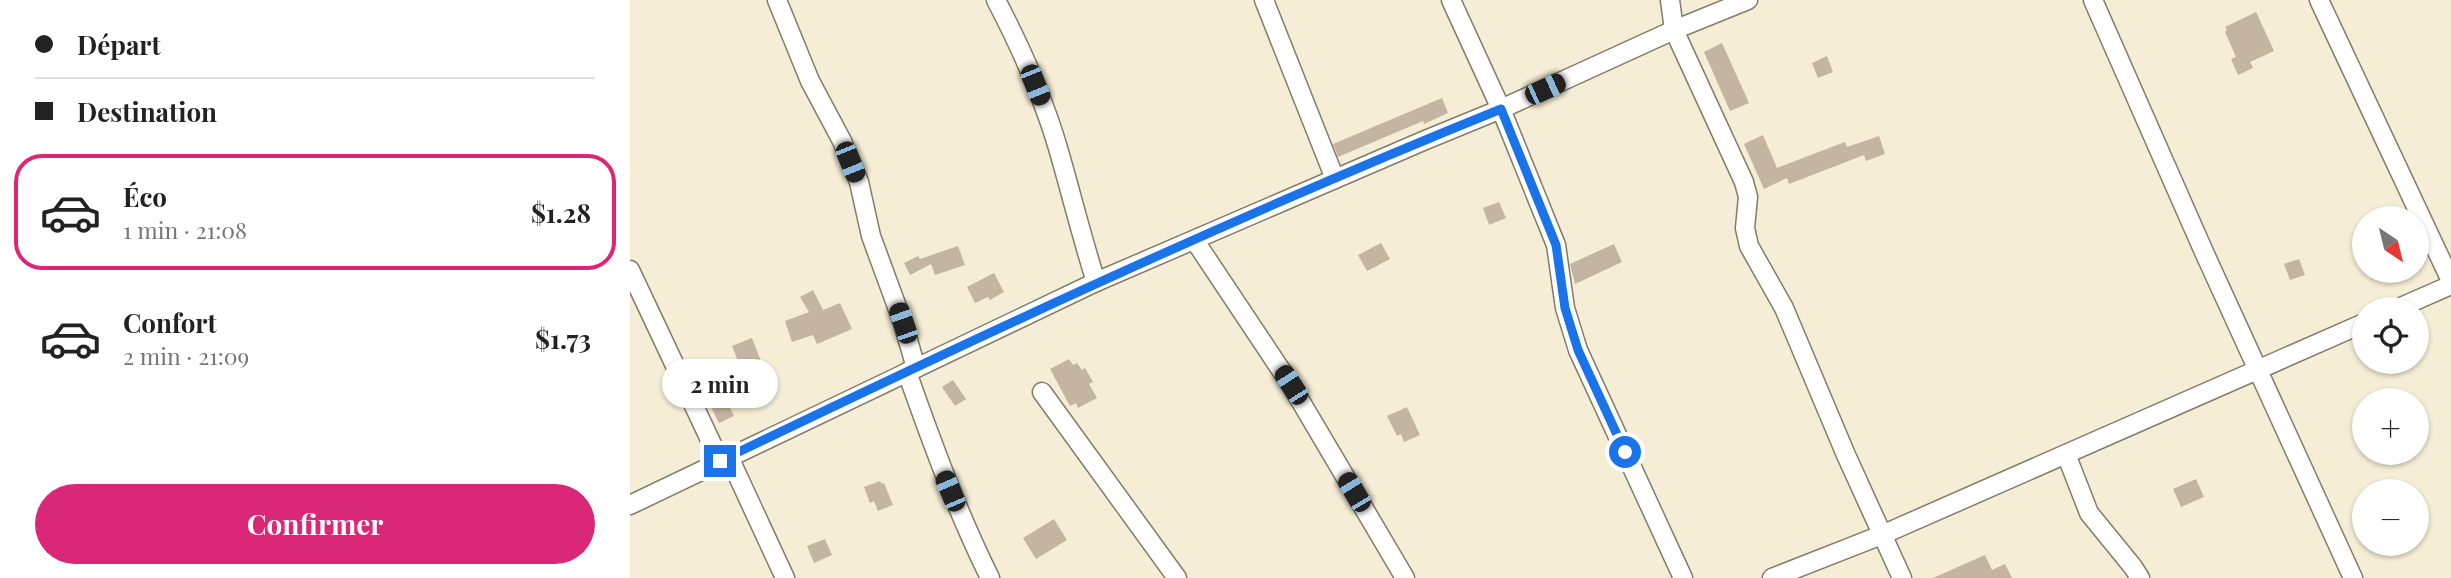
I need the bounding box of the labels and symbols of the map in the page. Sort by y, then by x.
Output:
car [1018,62,1053,108]
car [1522,71,1569,107]
car [833,139,868,185]
north arrow [2352,206,2429,284]
car [887,300,920,346]
callout: 2 min [662,360,778,408]
car [1271,362,1312,408]
route start [1609,436,1641,468]
route end [704,445,736,477]
car [933,468,968,514]
car [1335,469,1374,515]

